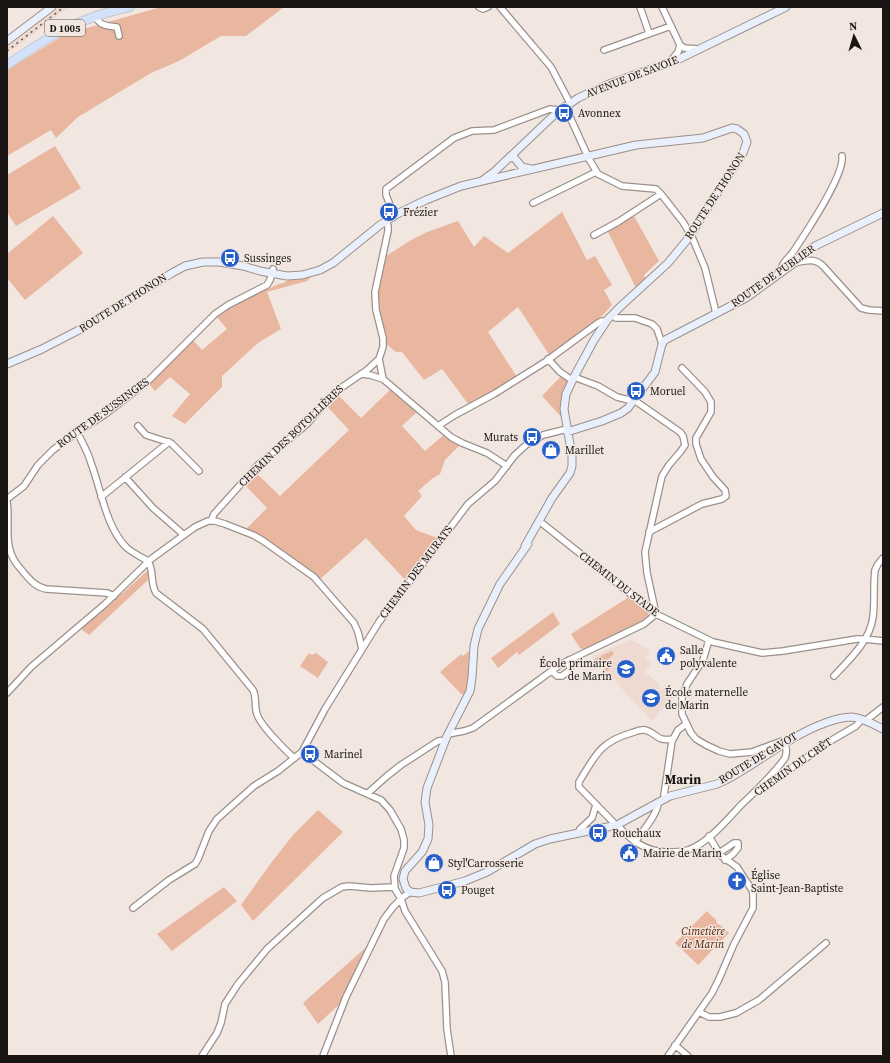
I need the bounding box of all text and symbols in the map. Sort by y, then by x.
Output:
north arrow [834,16,874,56]
text: N [849,19,858,34]
road number: D 1005 [45,20,85,36]
street label: AVENUE DE SAVOIE [583,52,681,102]
bus stop icon: Avonnex [553,102,575,124]
place label: Avonnex [578,106,621,121]
street label: ROUTE DE THONON [681,150,749,242]
bus stop icon: Frézier [378,201,400,223]
place label: Frézier [403,205,438,220]
street label: ROUTE DE PUBLIER [728,241,818,311]
bus stop icon: Sussinges [219,247,241,269]
place label: Sussinges [244,251,292,266]
street label: ROUTE DE THONON [76,270,170,336]
street label: ROUTE DE SUSSINGES [54,374,152,452]
bus stop icon: Moruel [625,380,647,402]
street label: CHEMIN DES BOTOLLIÈRES [235,382,347,490]
place label: Moruel [650,384,685,399]
bus stop icon: Murats [521,426,543,448]
place label: Murats [483,430,518,445]
shop icon: Marillet [540,439,562,461]
place label: Marillet [565,443,604,458]
street label: CHEMIN DES MURATS [376,522,456,622]
street label: CHEMIN DU STADE [576,548,662,620]
place label: Salle polyvalente [680,643,737,671]
public building icon: Salle polyvalente [655,645,677,667]
place label: École primaire de Marin [539,656,612,684]
school or university icon: École primaire de Marin [615,658,637,680]
place label: École maternelle de Marin [665,685,748,713]
school or university icon: École maternelle de Marin [640,687,662,709]
street label: ROUTE DE GAVOT [716,728,801,787]
street label: CHEMIN DU CRÊT [751,734,835,800]
bus stop icon: Marinel [299,743,321,765]
place label: Marinel [324,747,363,762]
district label: Marin [665,771,701,788]
bus stop icon: Rouchaux [587,822,609,844]
place label: Rouchaux [612,826,661,841]
public building icon: Mairie de Marin [618,842,640,864]
place label: Mairie de Marin [643,846,722,861]
shop icon: Styl'Carrosserie [423,852,445,874]
place label: Styl'Carrosserie [448,856,524,871]
place label: Église Saint-Jean-Baptiste [751,868,844,896]
church icon: Église Saint-Jean-Baptiste [726,870,748,892]
bus stop icon: Pouget [436,879,458,901]
place label: Pouget [461,883,495,898]
park label: Cimetière de Marin [681,924,725,952]

